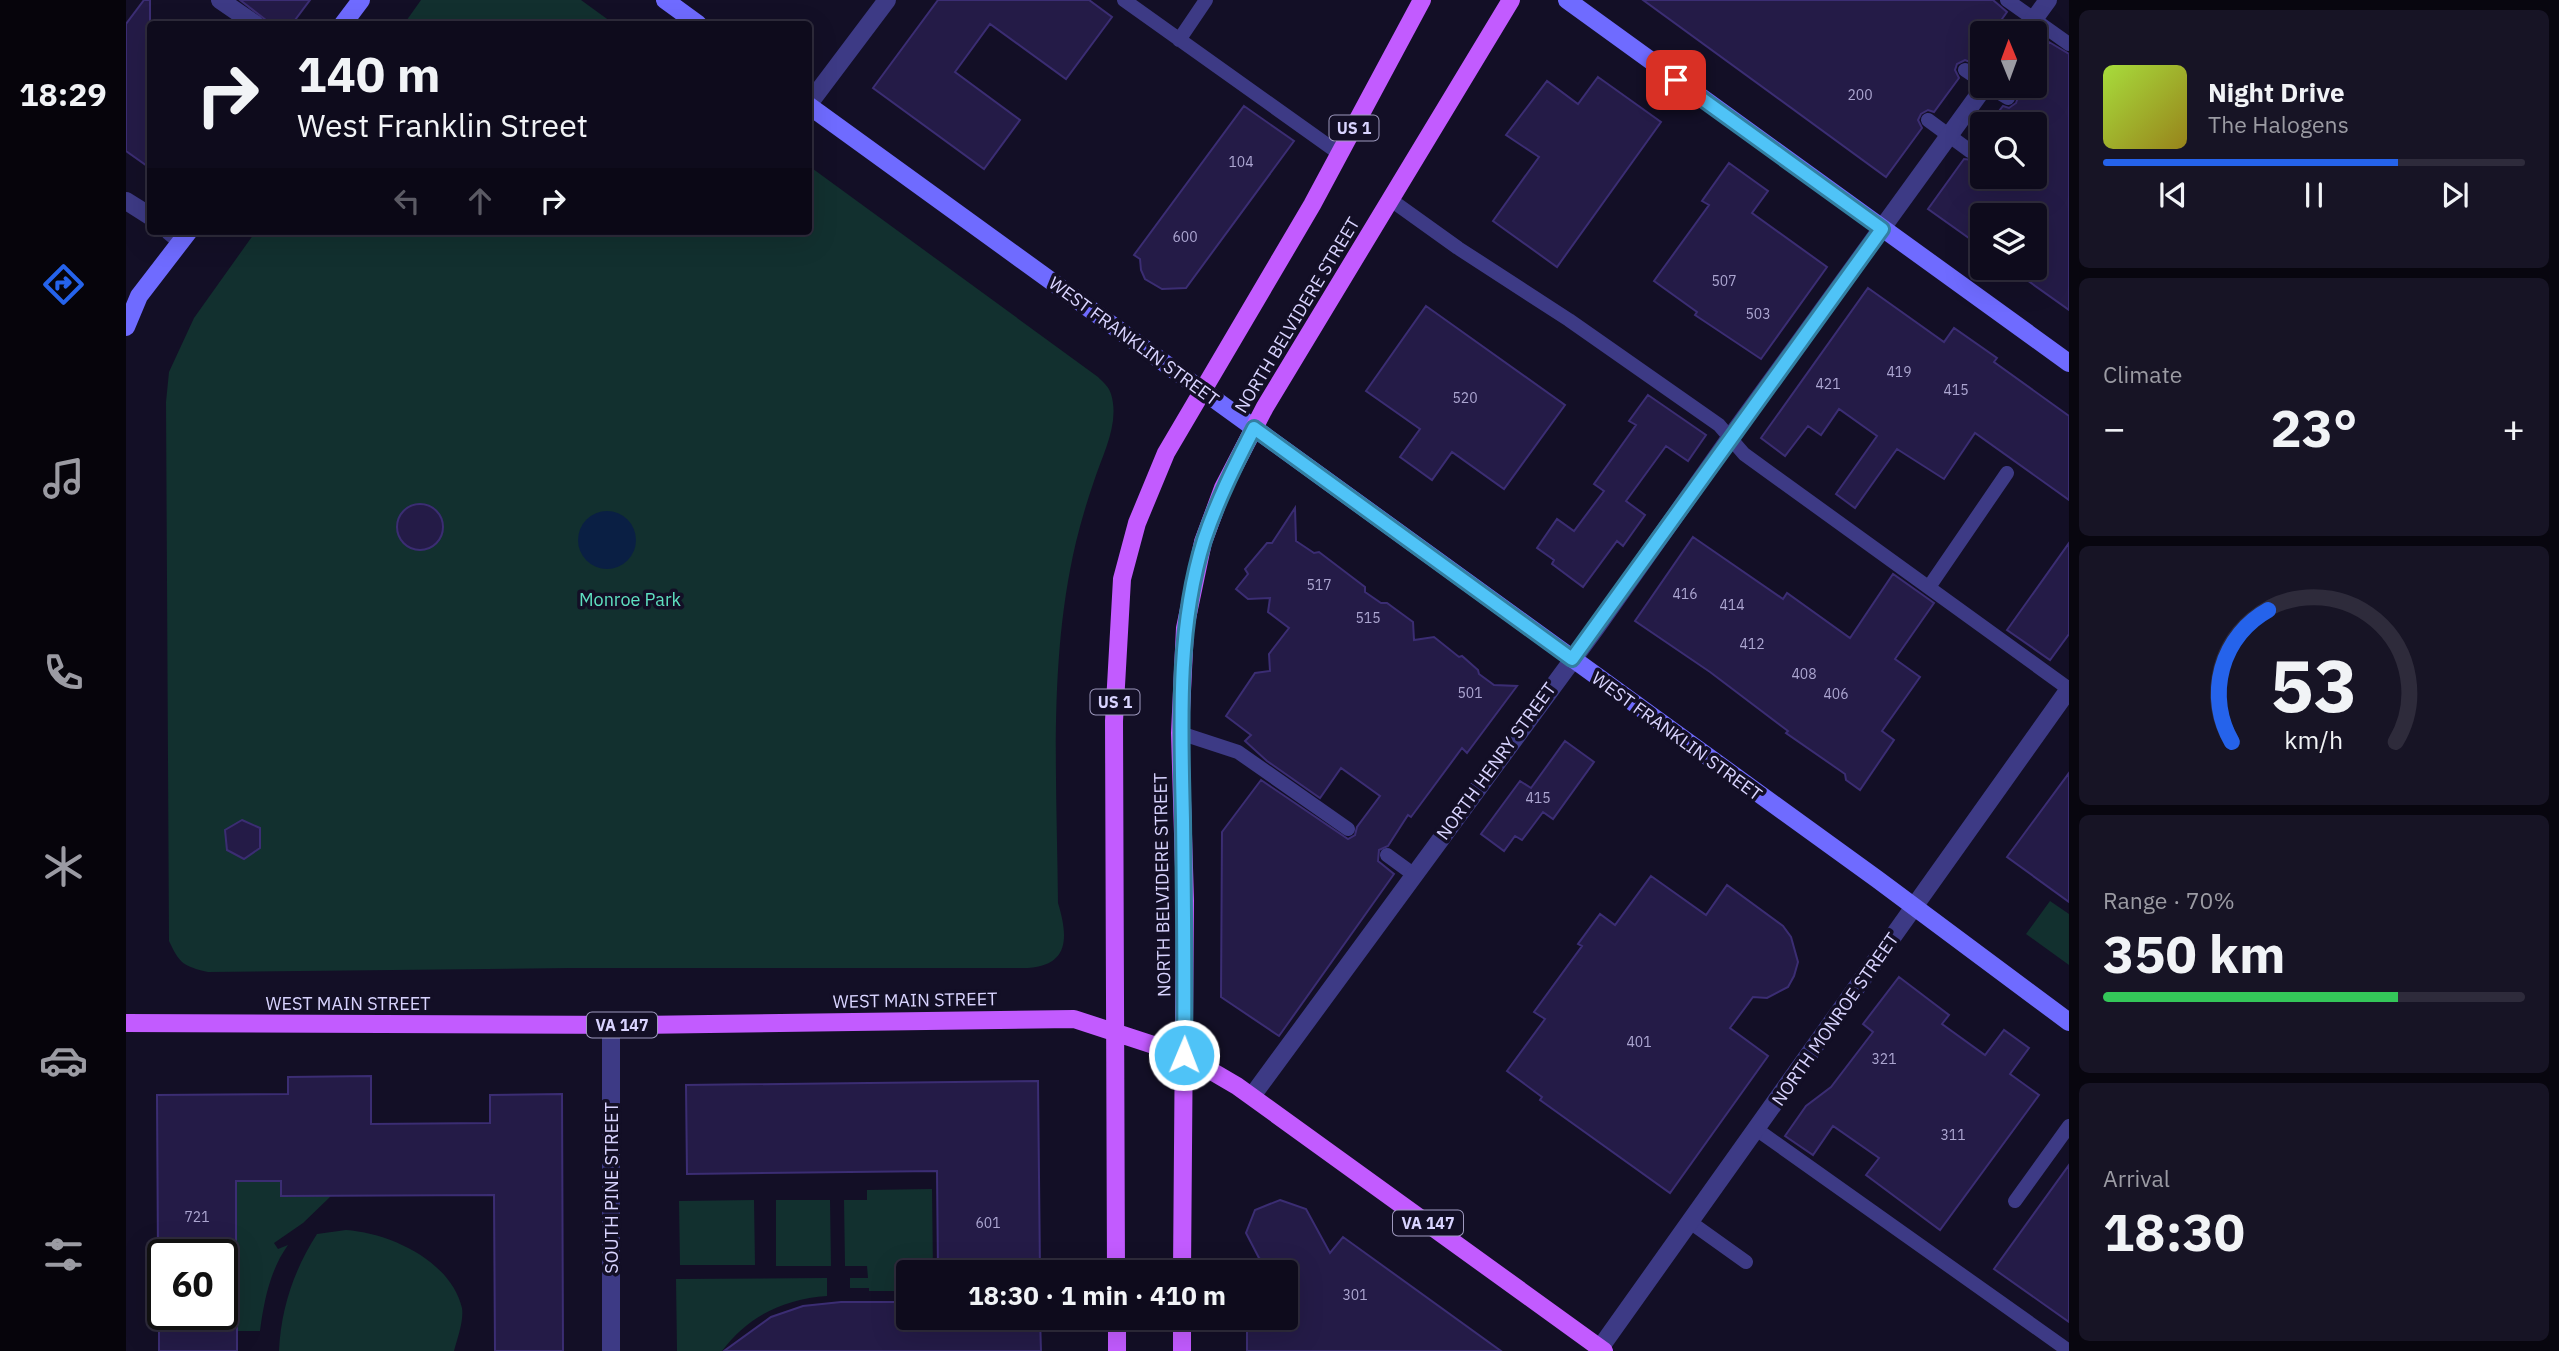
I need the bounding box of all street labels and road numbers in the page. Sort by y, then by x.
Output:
road number: US 1 [1330,116,1378,140]
street label: NORTH BELVIDERE STREET [1229,213,1365,417]
street label: WEST FRANKLIN STREET [1044,271,1224,411]
street label: WEST FRANKLIN STREET [1587,666,1767,806]
street label: NORTH HENRY STREET [1431,678,1561,844]
road number: US 1 [1090,690,1140,715]
street label: NORTH BELVIDERE STREET [1149,773,1175,997]
street label: NORTH MONROE STREET [1766,928,1904,1110]
street label: WEST MAIN STREET [832,987,998,1013]
street label: WEST MAIN STREET [266,992,430,1015]
road number: VA 147 [587,1012,657,1037]
street label: SOUTH PINE STREET [600,1102,623,1274]
road number: VA 147 [1393,1210,1463,1236]

